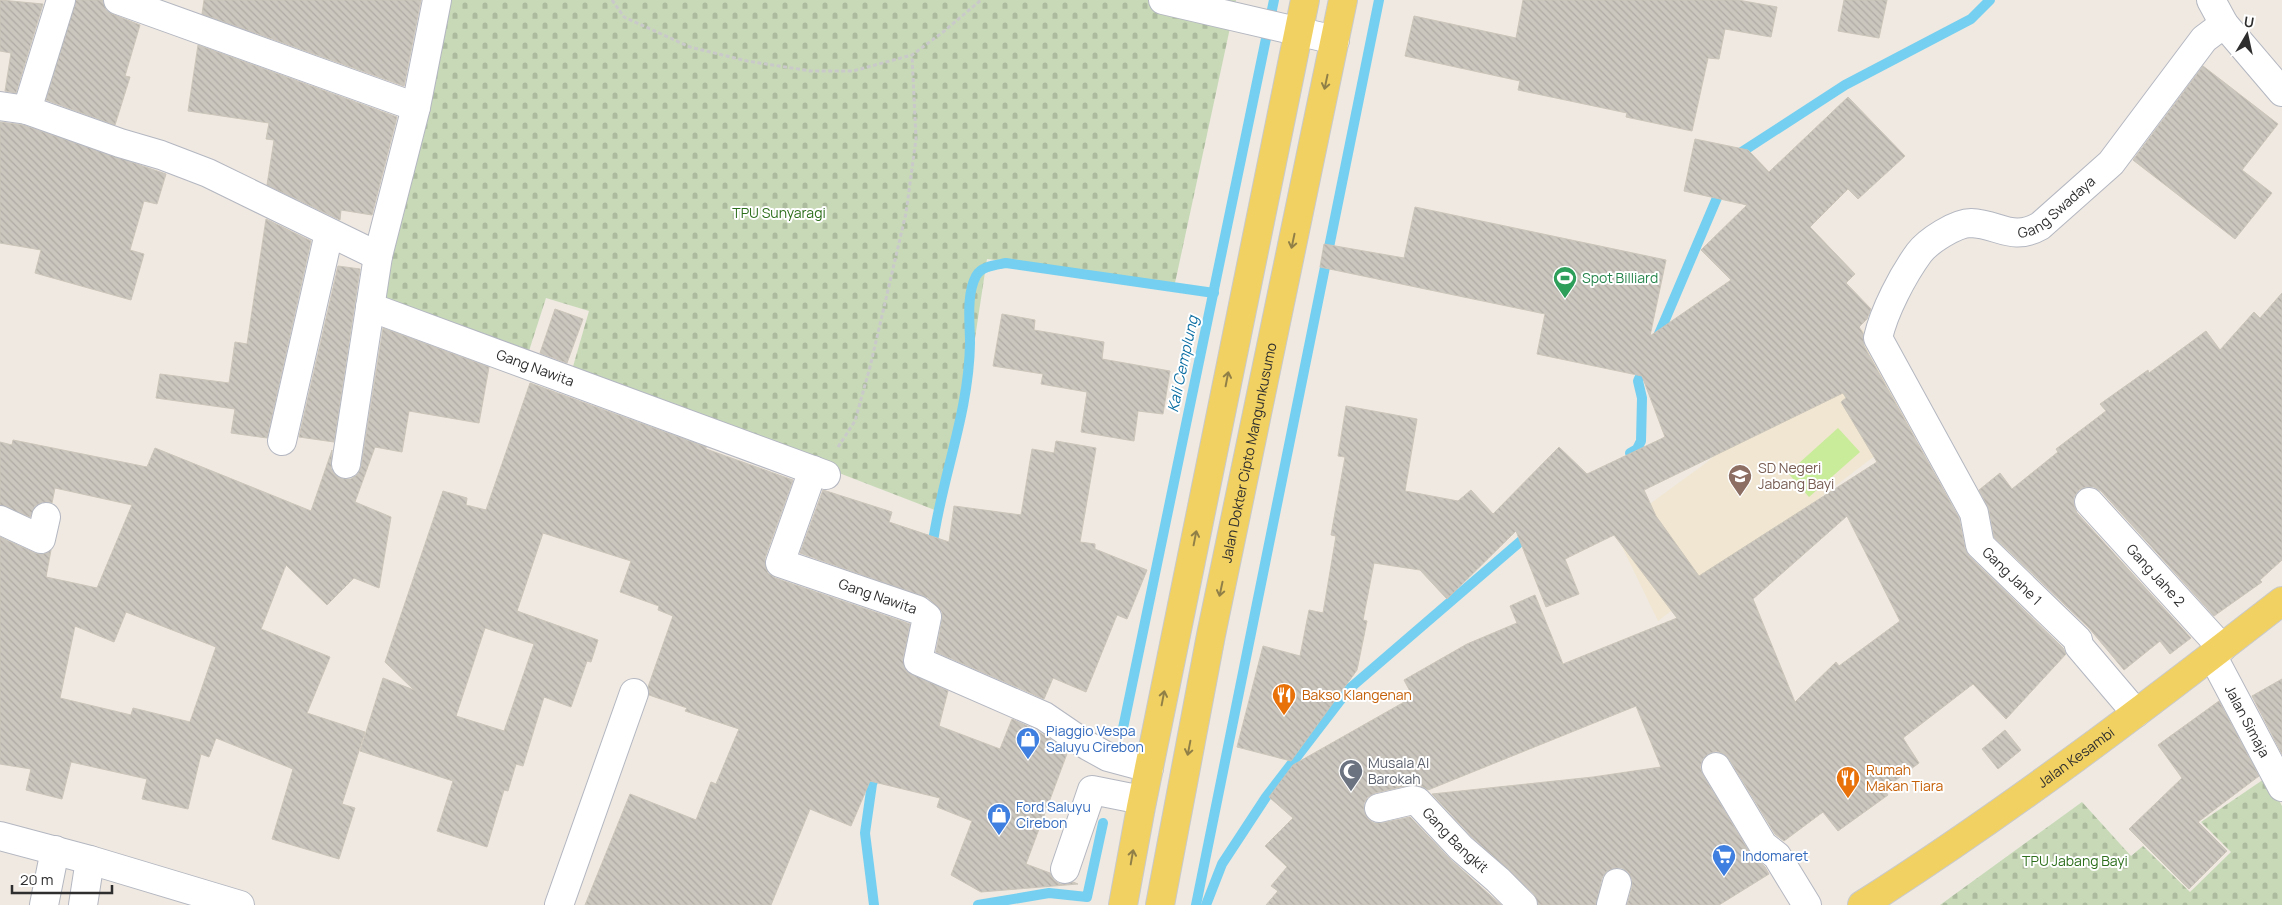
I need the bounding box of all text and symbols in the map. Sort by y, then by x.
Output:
north arrow [2222,10,2272,60]
text: U [2243,11,2256,32]
one-way arrow [1321,74,1330,90]
street label: Gang Swadaya [2016,171,2099,242]
park label: TPU Sunyaragi [732,203,826,222]
one-way arrow [1288,233,1297,249]
sports icon: Spot Billiard [1552,265,1578,299]
place label: Spot Billiard [1582,268,1658,287]
water label: Kali Cemplung [1162,313,1203,414]
street label: Jalan Dokter Cipto Mangunkusumo [1216,341,1281,564]
street label: Gang Nawita [494,344,577,390]
one-way arrow [1223,371,1232,387]
place label: SD Negeri Jabang Bayi [1758,458,1834,493]
school or university icon: SD Negeri Jabang Bayi [1727,463,1753,497]
one-way arrow [1191,531,1200,547]
street label: Gang Jahe 2 [2123,539,2190,610]
street label: Gang Jahe 1 [1978,542,2046,609]
street label: Gang Nawita [836,574,920,618]
one-way arrow [1216,580,1225,596]
restaurant icon: Bakso Klangenan [1271,682,1297,716]
street label: Jalan Simaja [2221,682,2275,761]
place label: Bakso Klangenan [1302,685,1412,704]
one-way arrow [1159,690,1168,706]
place label: Piaggio Vespa Saluyu Cirebon [1046,721,1144,756]
street label: Jalan Kesambi [2033,723,2118,792]
shop icon: Piaggio Vespa Saluyu Cirebon [1015,726,1041,760]
one-way arrow [1184,740,1194,756]
place label: Musala Al Barokah [1368,753,1429,788]
mosque icon: Musala Al Barokah [1338,758,1364,792]
place label: Rumah Makan Tiara [1866,760,1943,795]
restaurant icon: Rumah Makan Tiara [1835,765,1861,799]
place label: Ford Saluyu Cirebon [1016,797,1091,832]
shop icon: Ford Saluyu Cirebon [986,802,1012,836]
street label: Gang Bangkit [1419,803,1493,877]
supermarket icon: Indomaret [1711,843,1737,877]
place label: Indomaret [1742,846,1809,865]
one-way arrow [1128,849,1138,865]
park label: TPU Jabang Bayi [2022,851,2128,870]
scale bar [12,862,112,894]
text: 20 m [20,869,53,890]

